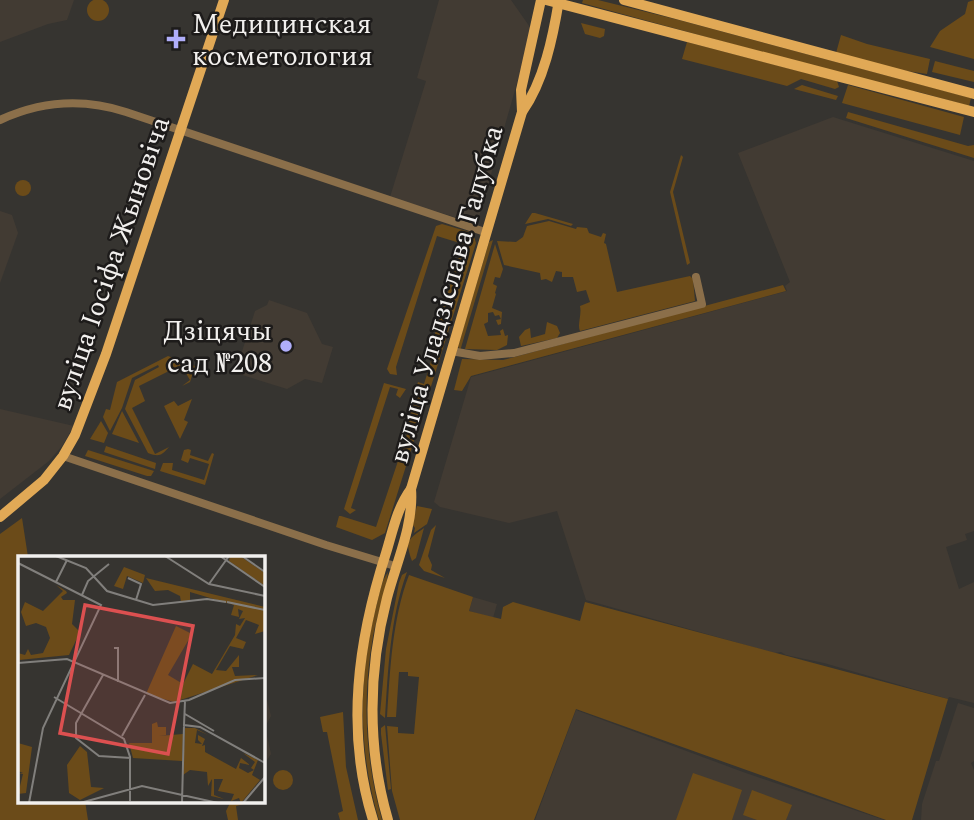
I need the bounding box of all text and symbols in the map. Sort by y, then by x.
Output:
place label: Медицинская косметология [192,3,373,78]
marker: Медицинская косметология [166,29,186,49]
street label: вуліца Іосіфа Жыновіча [41,110,182,417]
street label: вуліца Уладзіслава Галубка [378,120,515,469]
place label: Дзіцячы сад №208 [163,310,272,385]
marker: Дзіцячы сад №208 [278,338,294,354]
inset map [18,556,264,802]

